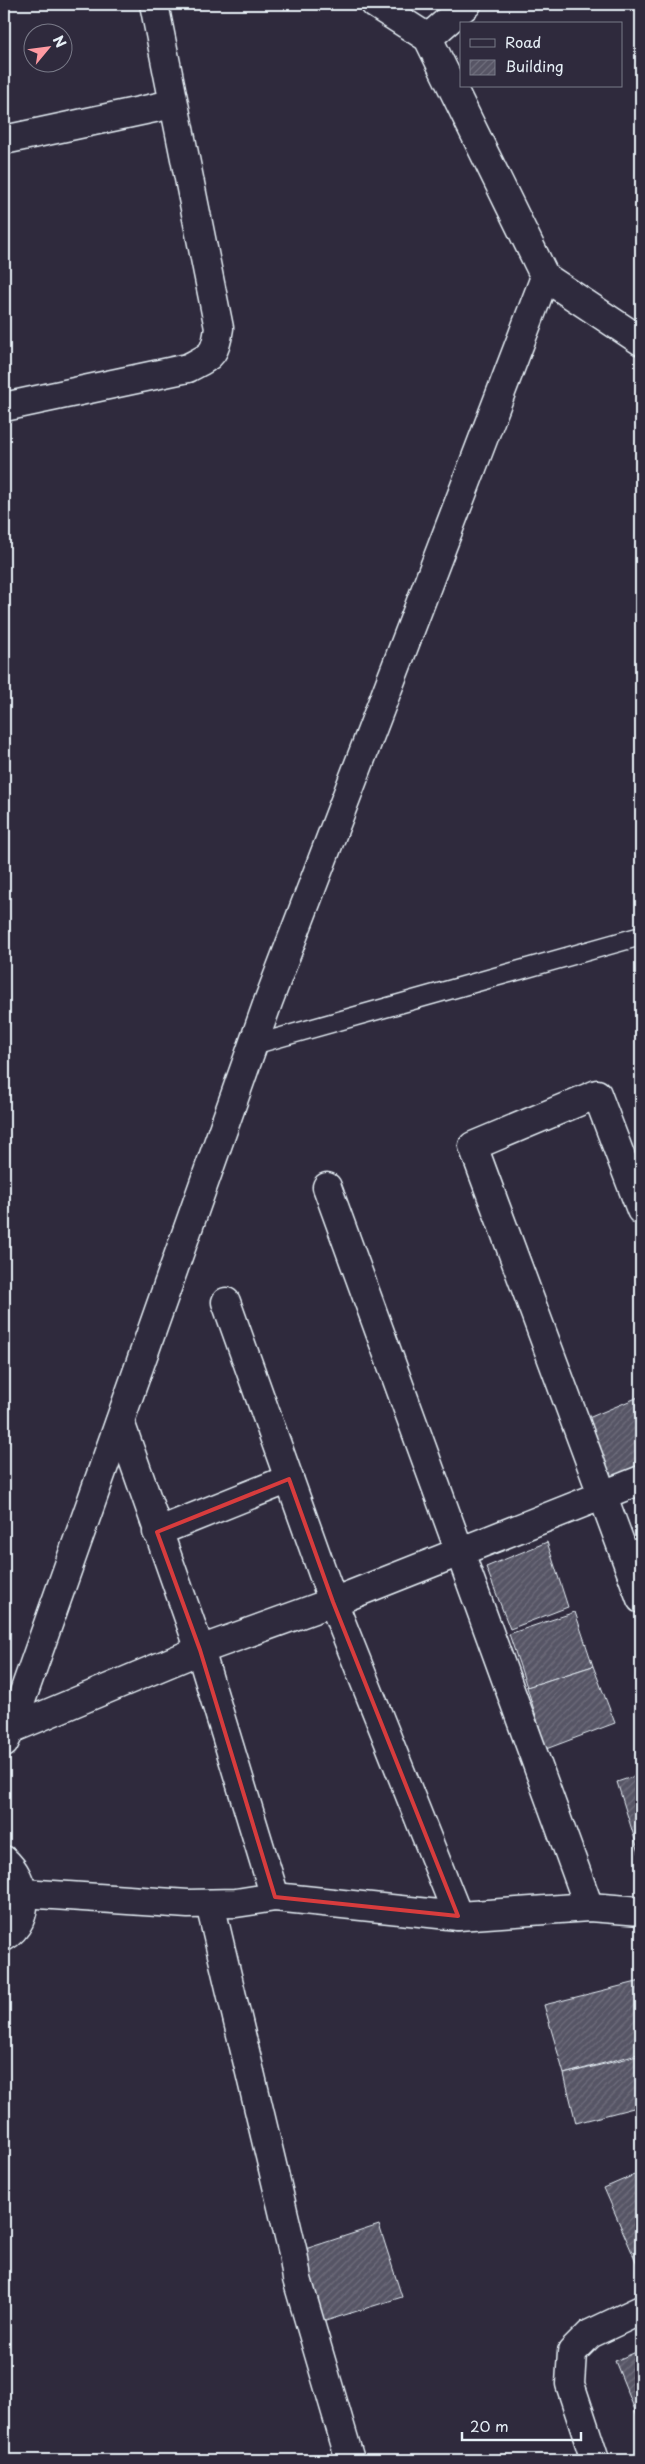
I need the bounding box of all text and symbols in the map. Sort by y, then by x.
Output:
north arrow [22,22,72,72]
legend [460,22,622,88]
text: Road [505,30,541,53]
text: N [48,32,72,51]
text: Building [505,54,564,77]
scale bar [462,2409,581,2441]
text: 20 m [470,2414,509,2437]

